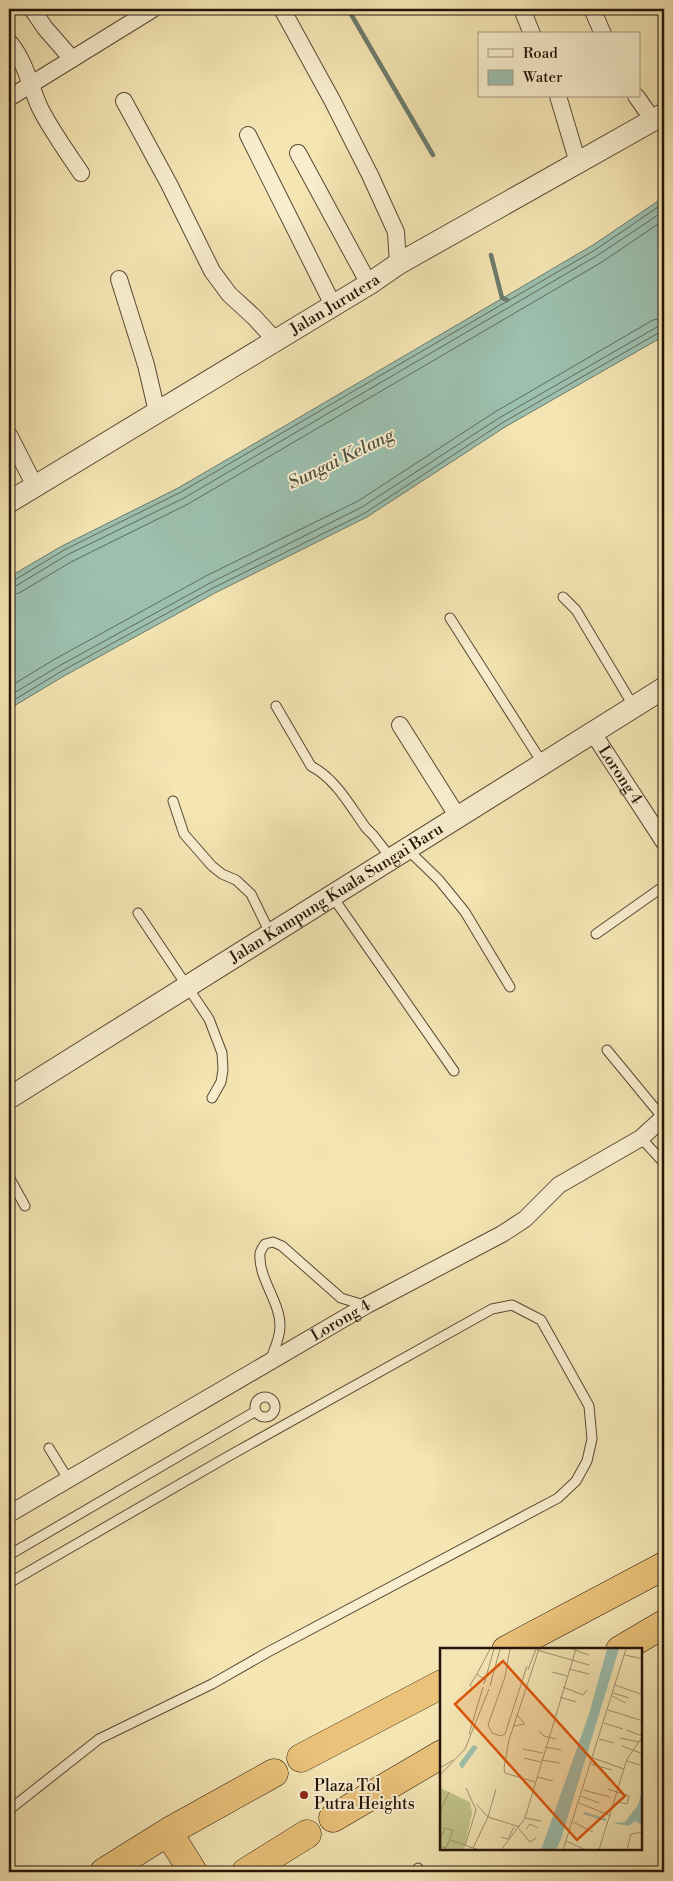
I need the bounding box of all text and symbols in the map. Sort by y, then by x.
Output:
legend [478,32,640,98]
text: Road [523,44,558,63]
text: Water [522,68,563,87]
street label: Jalan Jurutera [285,269,384,340]
water label: Sungai Kelang [284,423,399,495]
street label: Lorong 4 [594,742,647,808]
street label: Jalan Kampung Kuala Sungai Baru [225,819,447,968]
street label: Lorong 4 [307,1295,375,1346]
inset map [440,1648,643,1851]
place label: Plaza Tol Putra Heights [314,1776,415,1814]
marker: Plaza Tol Putra Heights [298,1789,310,1801]

